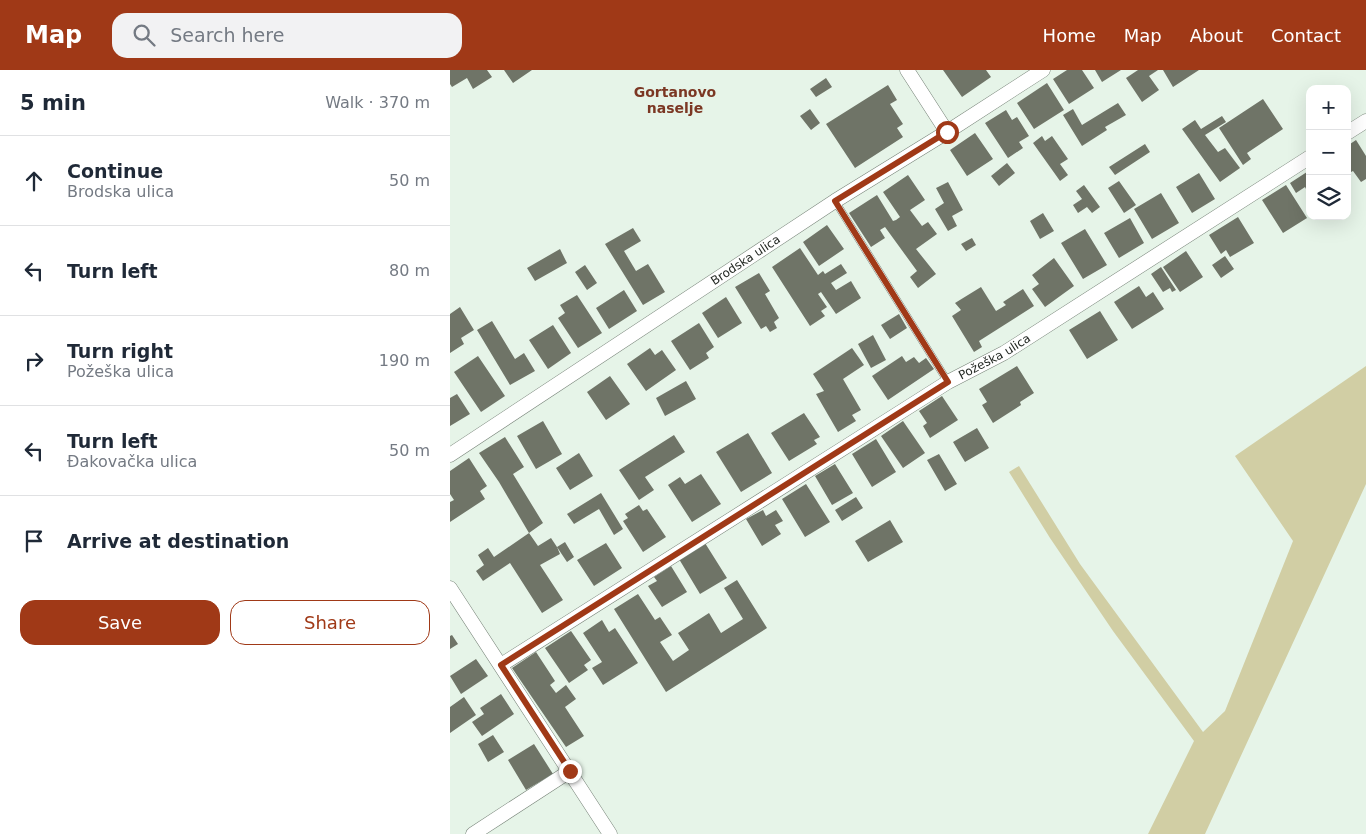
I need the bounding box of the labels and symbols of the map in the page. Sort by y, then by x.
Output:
district label: Gortanovo naselje [634,84,717,116]
route start [936,121,959,144]
street label: Brodska ulica [708,232,783,288]
street label: Požeška ulica [956,331,1033,382]
route end [559,760,582,783]

